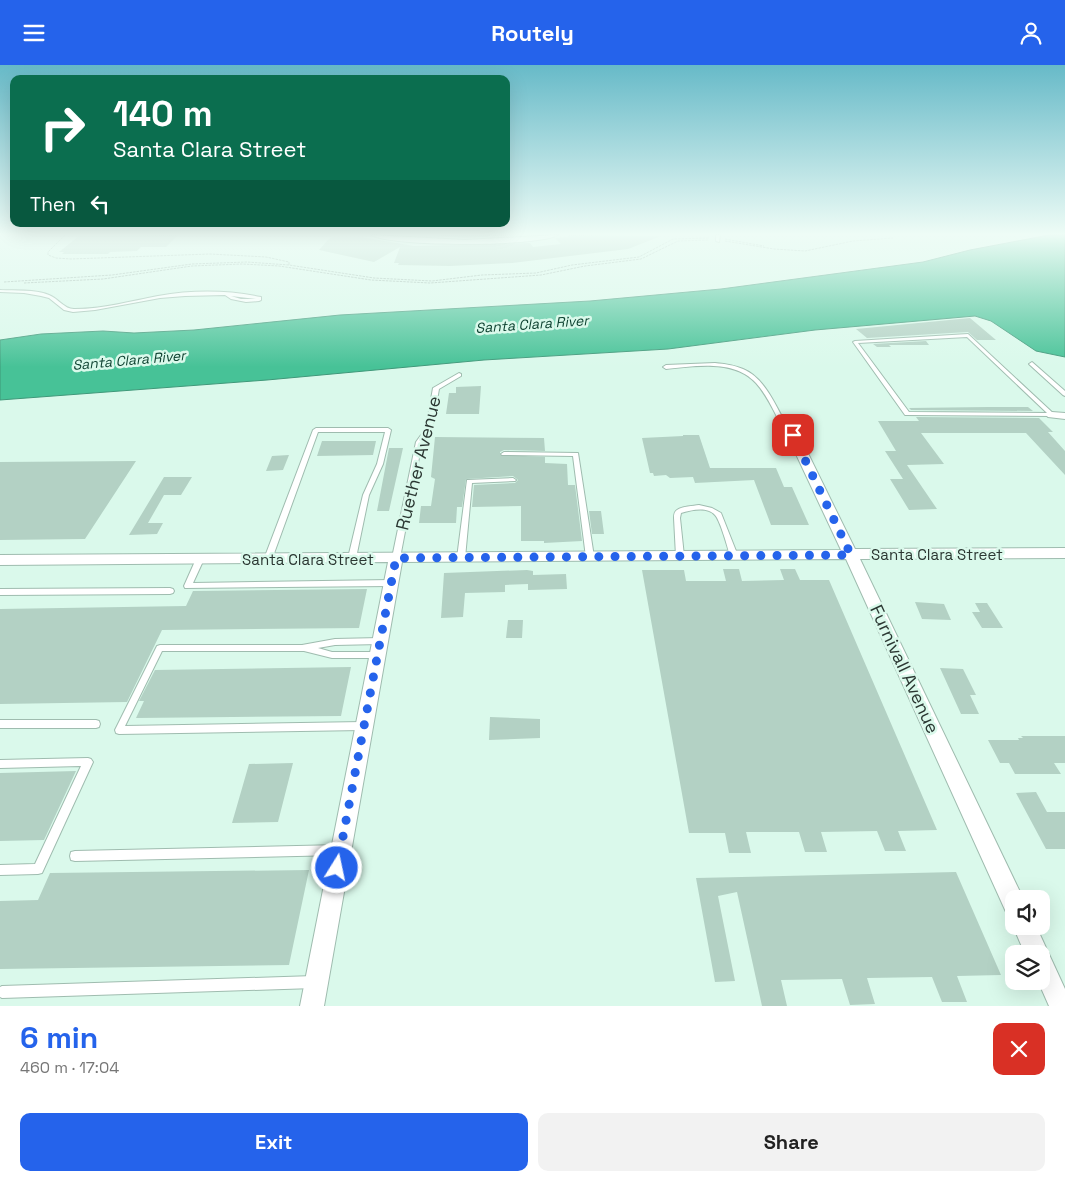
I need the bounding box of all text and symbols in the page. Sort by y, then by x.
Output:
icon: menu [20,19,48,47]
text: Routely [491,19,574,47]
icon: person [1017,19,1045,47]
text: 140 m [113,92,213,136]
icon: right [30,95,95,160]
text: Santa Clara Street [113,135,306,163]
icon: left [86,190,114,218]
text: Then [30,192,76,217]
water label: Santa Clara River [475,311,591,337]
water label: Santa Clara River [72,346,188,374]
street label: Ruether Avenue [390,394,446,532]
pin [772,414,814,456]
icon: arrive [779,421,807,449]
street label: Santa Clara Street [871,545,1003,564]
street label: Santa Clara Street [242,550,374,569]
street label: Furnivall Avenue [865,601,945,737]
position arrow [310,841,362,893]
map controls [1005,890,1050,990]
button: sound [1005,890,1050,935]
button: layers [1005,945,1050,990]
text: 6 min [20,1018,98,1057]
button: close [993,1023,1045,1075]
text: 460 m · 17:04 [20,1057,119,1078]
button: Exit [20,1113,528,1171]
button: Share [538,1113,1045,1171]

